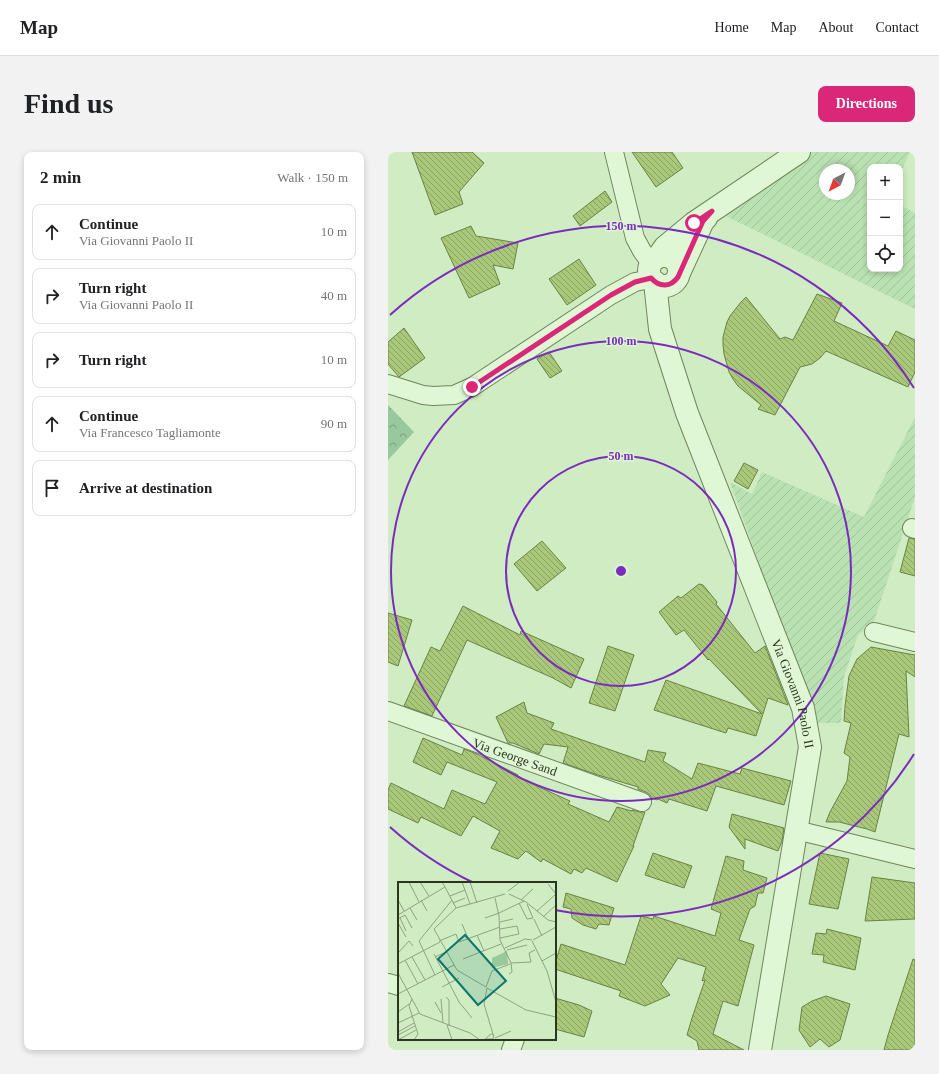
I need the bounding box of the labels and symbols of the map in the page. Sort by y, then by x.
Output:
north arrow [819,164,855,200]
route start [685,214,703,232]
text: 150 m [606,219,637,233]
text: 100 m [606,334,637,348]
route end [463,378,481,396]
text: 50 m [609,449,634,463]
centre of rings [614,564,628,578]
street label: Via Giovanni Paolo II [769,637,817,750]
street label: Via George Sand [471,735,560,779]
inset map [398,882,556,1040]

